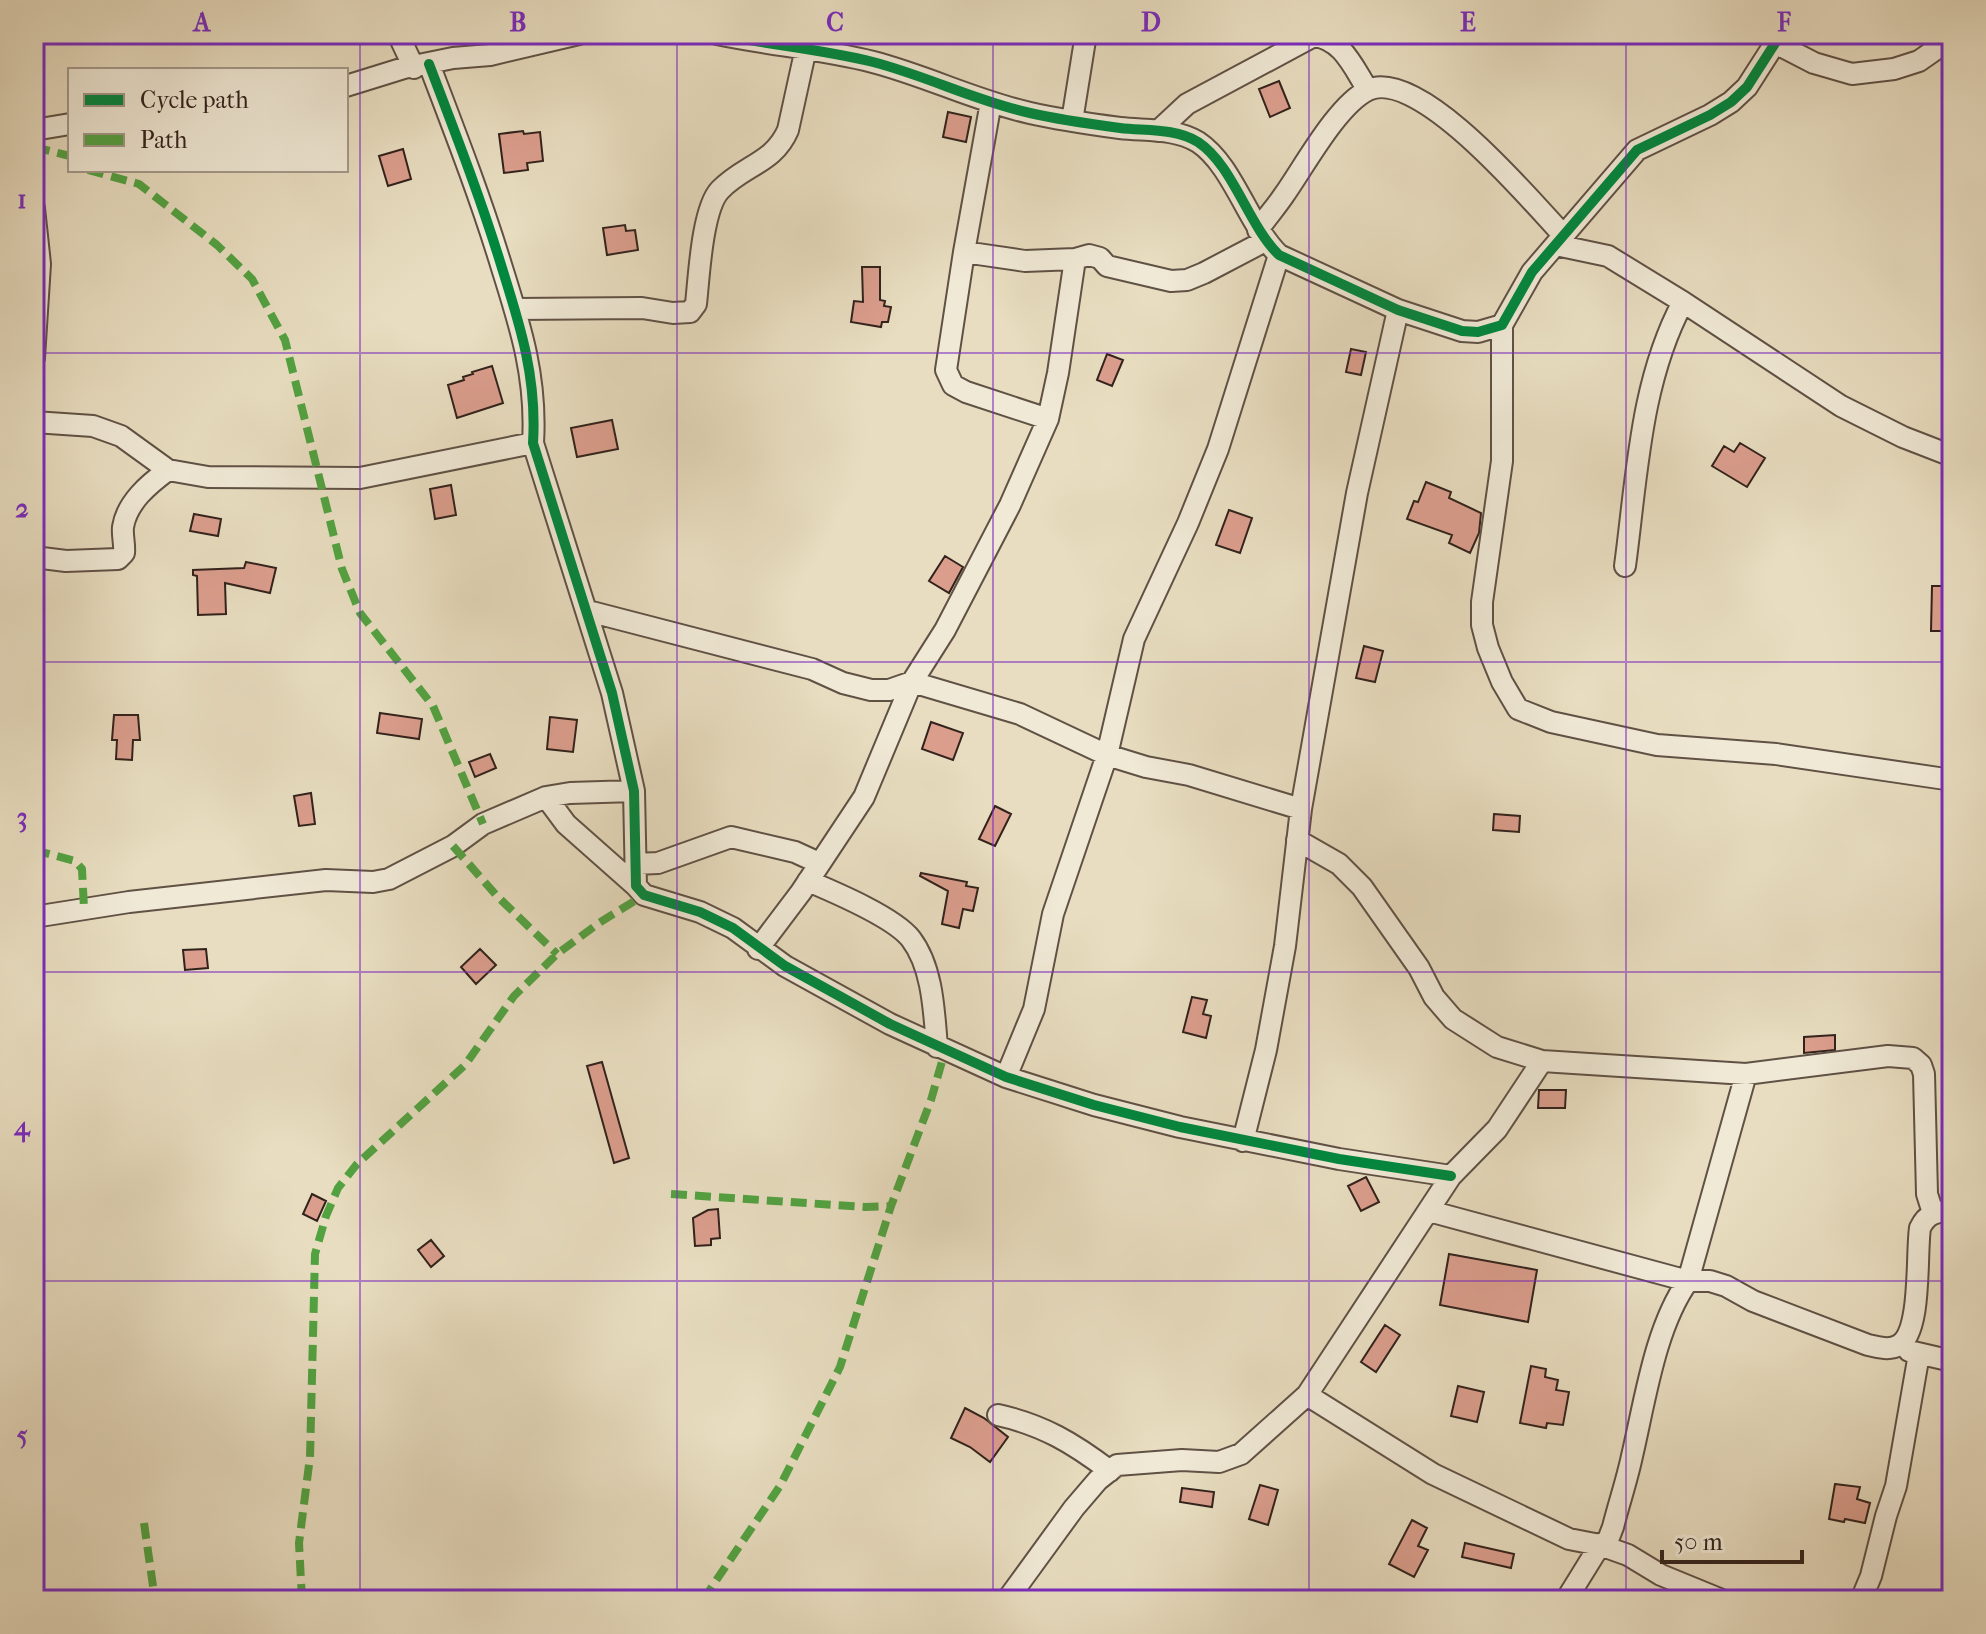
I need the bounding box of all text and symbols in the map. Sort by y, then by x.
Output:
text: A [192,7,212,38]
text: B [510,7,527,38]
text: C [826,7,844,38]
text: D [1141,7,1161,38]
text: E [1460,7,1476,38]
text: F [1776,7,1791,38]
legend [68,68,348,172]
text: Cycle path [140,86,249,114]
text: Path [140,126,188,154]
text: 1 [17,184,27,215]
text: 2 [15,493,29,524]
text: 3 [17,802,27,833]
text: 4 [13,1111,31,1143]
text: 5 [16,1420,28,1451]
scale bar [1662,1514,1802,1564]
text: 50 m [1674,1528,1723,1556]

